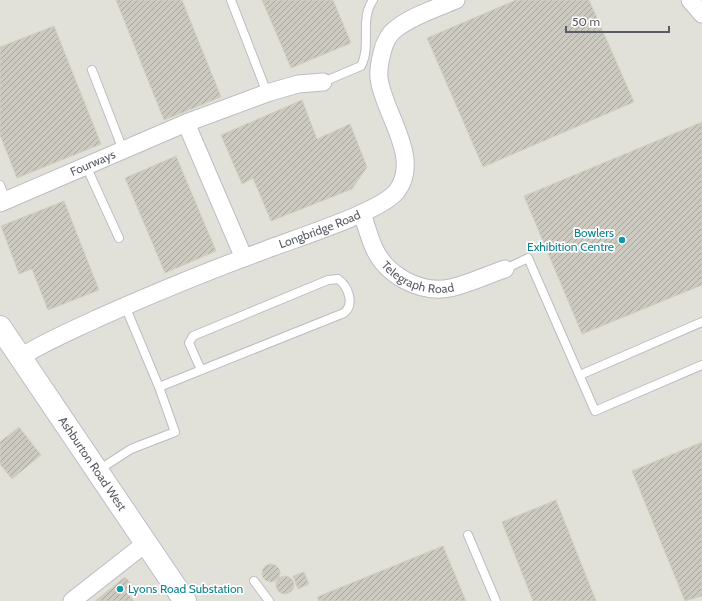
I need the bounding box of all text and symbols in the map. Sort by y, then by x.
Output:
scale bar [566,8,669,34]
text: 50 m [572,14,600,29]
street label: Fourways [68,146,117,179]
street label: Longbridge Road [277,207,363,251]
place label: Bowlers Exhibition Centre [527,225,614,254]
marker: Bowlers Exhibition Centre [617,235,627,245]
street label: Telegraph Road [378,258,455,296]
street label: Ashburton Road West [56,413,130,513]
place label: Lyons Road Substation [128,581,243,596]
marker: Lyons Road Substation [115,584,125,594]

